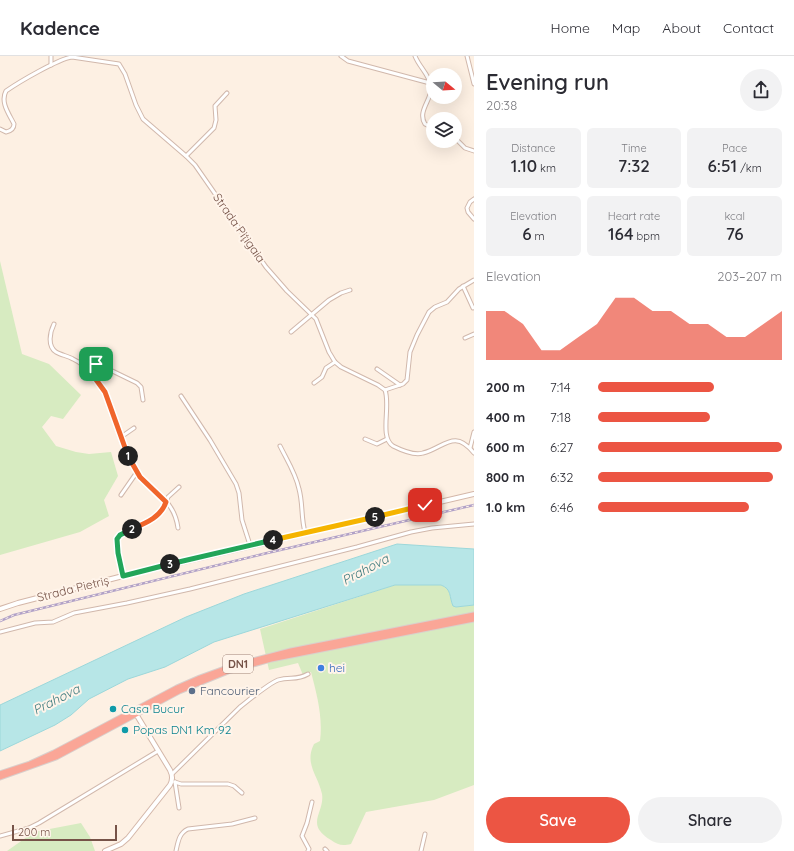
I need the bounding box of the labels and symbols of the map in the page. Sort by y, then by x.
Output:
north arrow [426,68,462,104]
street label: Strada Pițigaia [210,190,269,265]
pin [79,347,113,381]
pin: 1 [118,446,138,466]
pin [408,488,442,522]
pin: 5 [365,507,385,527]
pin: 2 [122,519,142,539]
pin: 4 [263,530,283,550]
water label: Prahova [339,550,392,588]
pin: 3 [160,554,180,574]
street label: Strada Pietriș [35,572,111,605]
road number: DN1 [223,655,253,673]
place label: hei [329,660,345,675]
marker: hei [316,663,326,673]
water label: Prahova [30,680,83,718]
place label: Fancourier [200,683,260,698]
marker: Fancourier [187,686,197,696]
place label: Casa Bucur [121,701,185,716]
marker: Casa Bucur [108,704,118,714]
place label: Popas DN1 Km 92 [133,722,232,737]
marker: Popas DN1 Km 92 [120,725,130,735]
scale bar [12,823,117,842]

